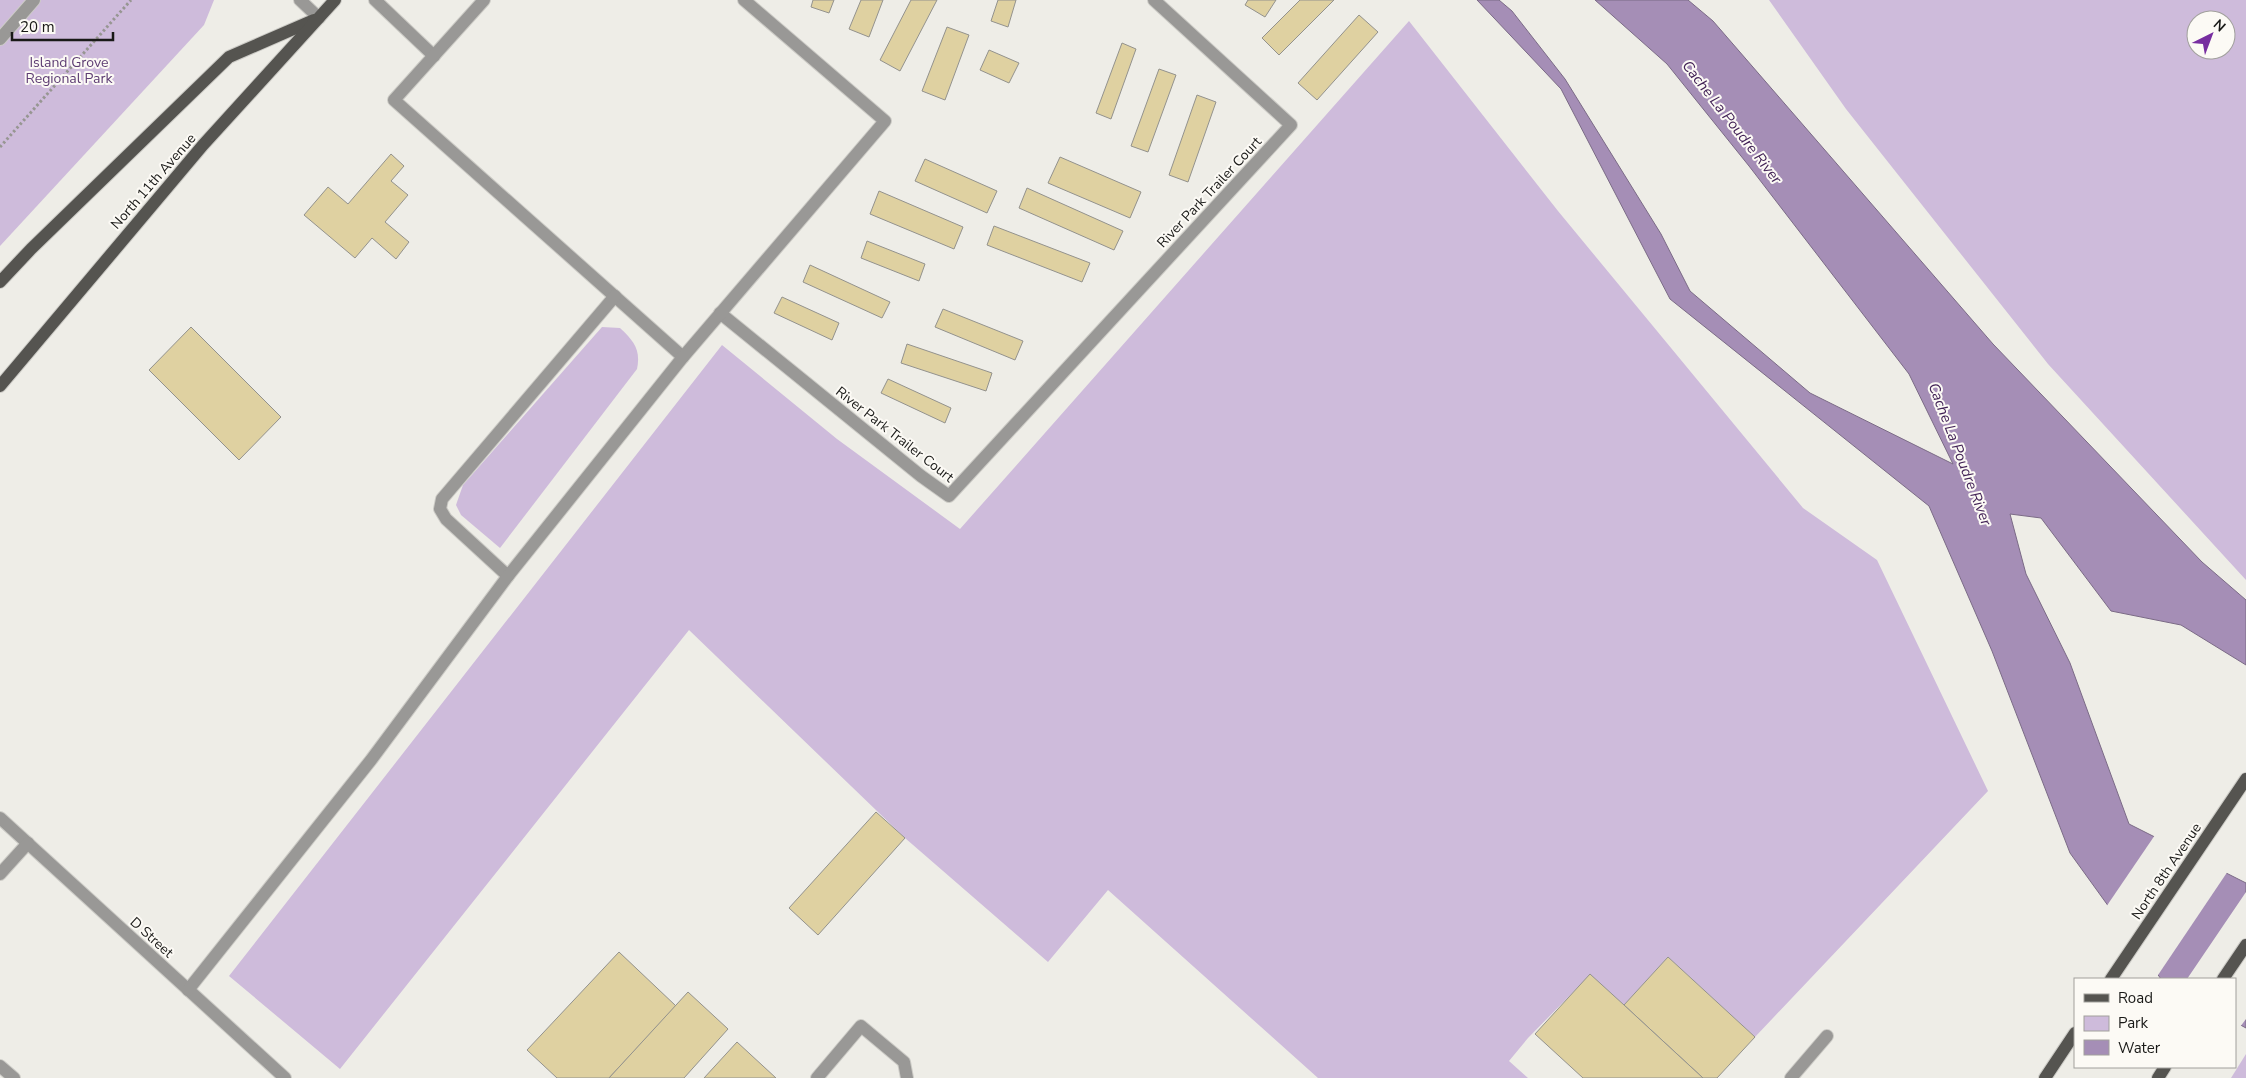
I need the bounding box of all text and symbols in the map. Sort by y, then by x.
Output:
scale bar [12,10,114,42]
north arrow [2186,10,2236,60]
text: N [2209,15,2230,36]
text: 20 m [20,17,55,37]
park label: Island Grove Regional Park [26,53,113,88]
water label: Cache La Poudre River [1678,56,1787,188]
street label: North 11th Avenue [107,129,200,233]
street label: River Park Trailer Court [1153,133,1266,252]
water label: Cache La Poudre River [1924,380,1997,529]
street label: River Park Trailer Court [832,382,958,487]
street label: North 8th Avenue [2127,819,2206,923]
street label: D Street [126,913,177,962]
legend [2074,978,2236,1068]
text: Road [2118,988,2153,1008]
text: Park [2118,1013,2148,1033]
text: Water [2118,1038,2161,1058]

